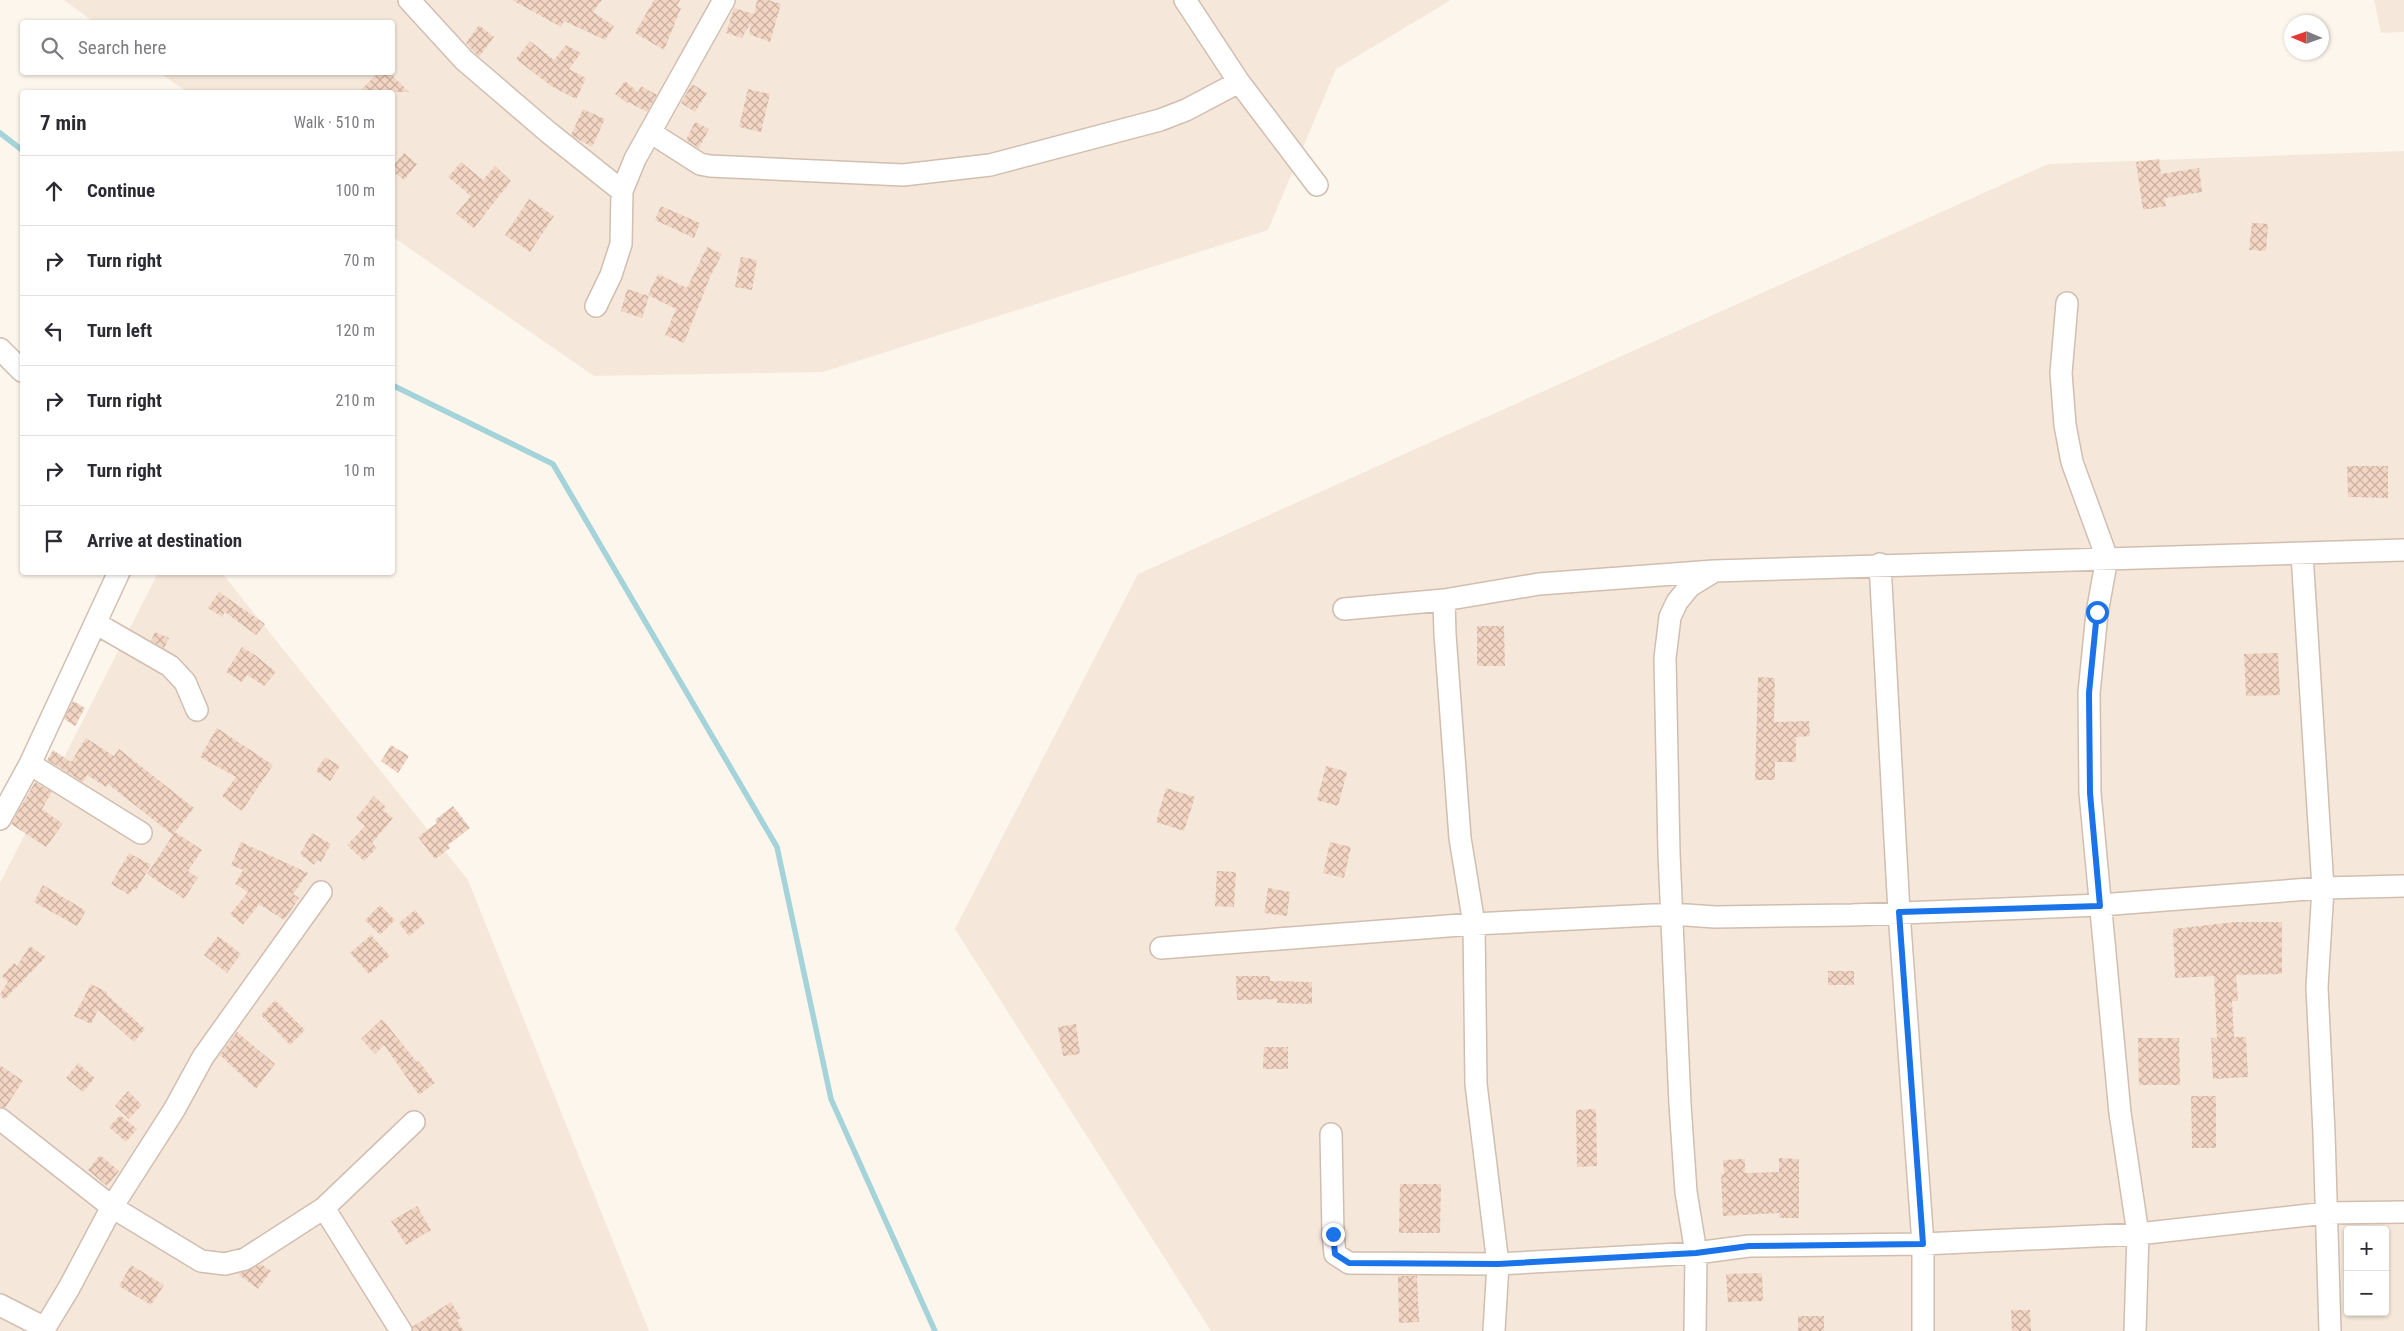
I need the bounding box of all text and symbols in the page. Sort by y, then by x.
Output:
north arrow [2284,15,2329,60]
search box [20,20,395,75]
icon: search [38,34,66,62]
text: Search here [78,36,166,59]
text: 7 min [40,111,87,135]
text: Walk · 510 m [294,113,375,132]
icon: ahead [40,177,68,205]
text: Continue [87,179,155,202]
text: 100 m [336,181,375,200]
icon: right [40,247,68,275]
text: Turn right [87,249,162,272]
text: 70 m [343,251,375,270]
icon: left [40,317,68,345]
text: Turn left [87,319,152,342]
text: 120 m [336,321,375,340]
icon: right [40,387,68,415]
text: Turn right [87,389,162,412]
text: 210 m [336,391,375,410]
icon: right [40,457,68,485]
text: Turn right [87,459,162,482]
text: 10 m [343,461,375,480]
icon: arrive [40,527,68,555]
text: Arrive at destination [87,529,242,552]
route start [2086,601,2109,624]
route end [1322,1223,1345,1246]
map controls [2344,1226,2389,1316]
button: + [2344,1226,2389,1271]
button: − [2344,1271,2389,1316]

